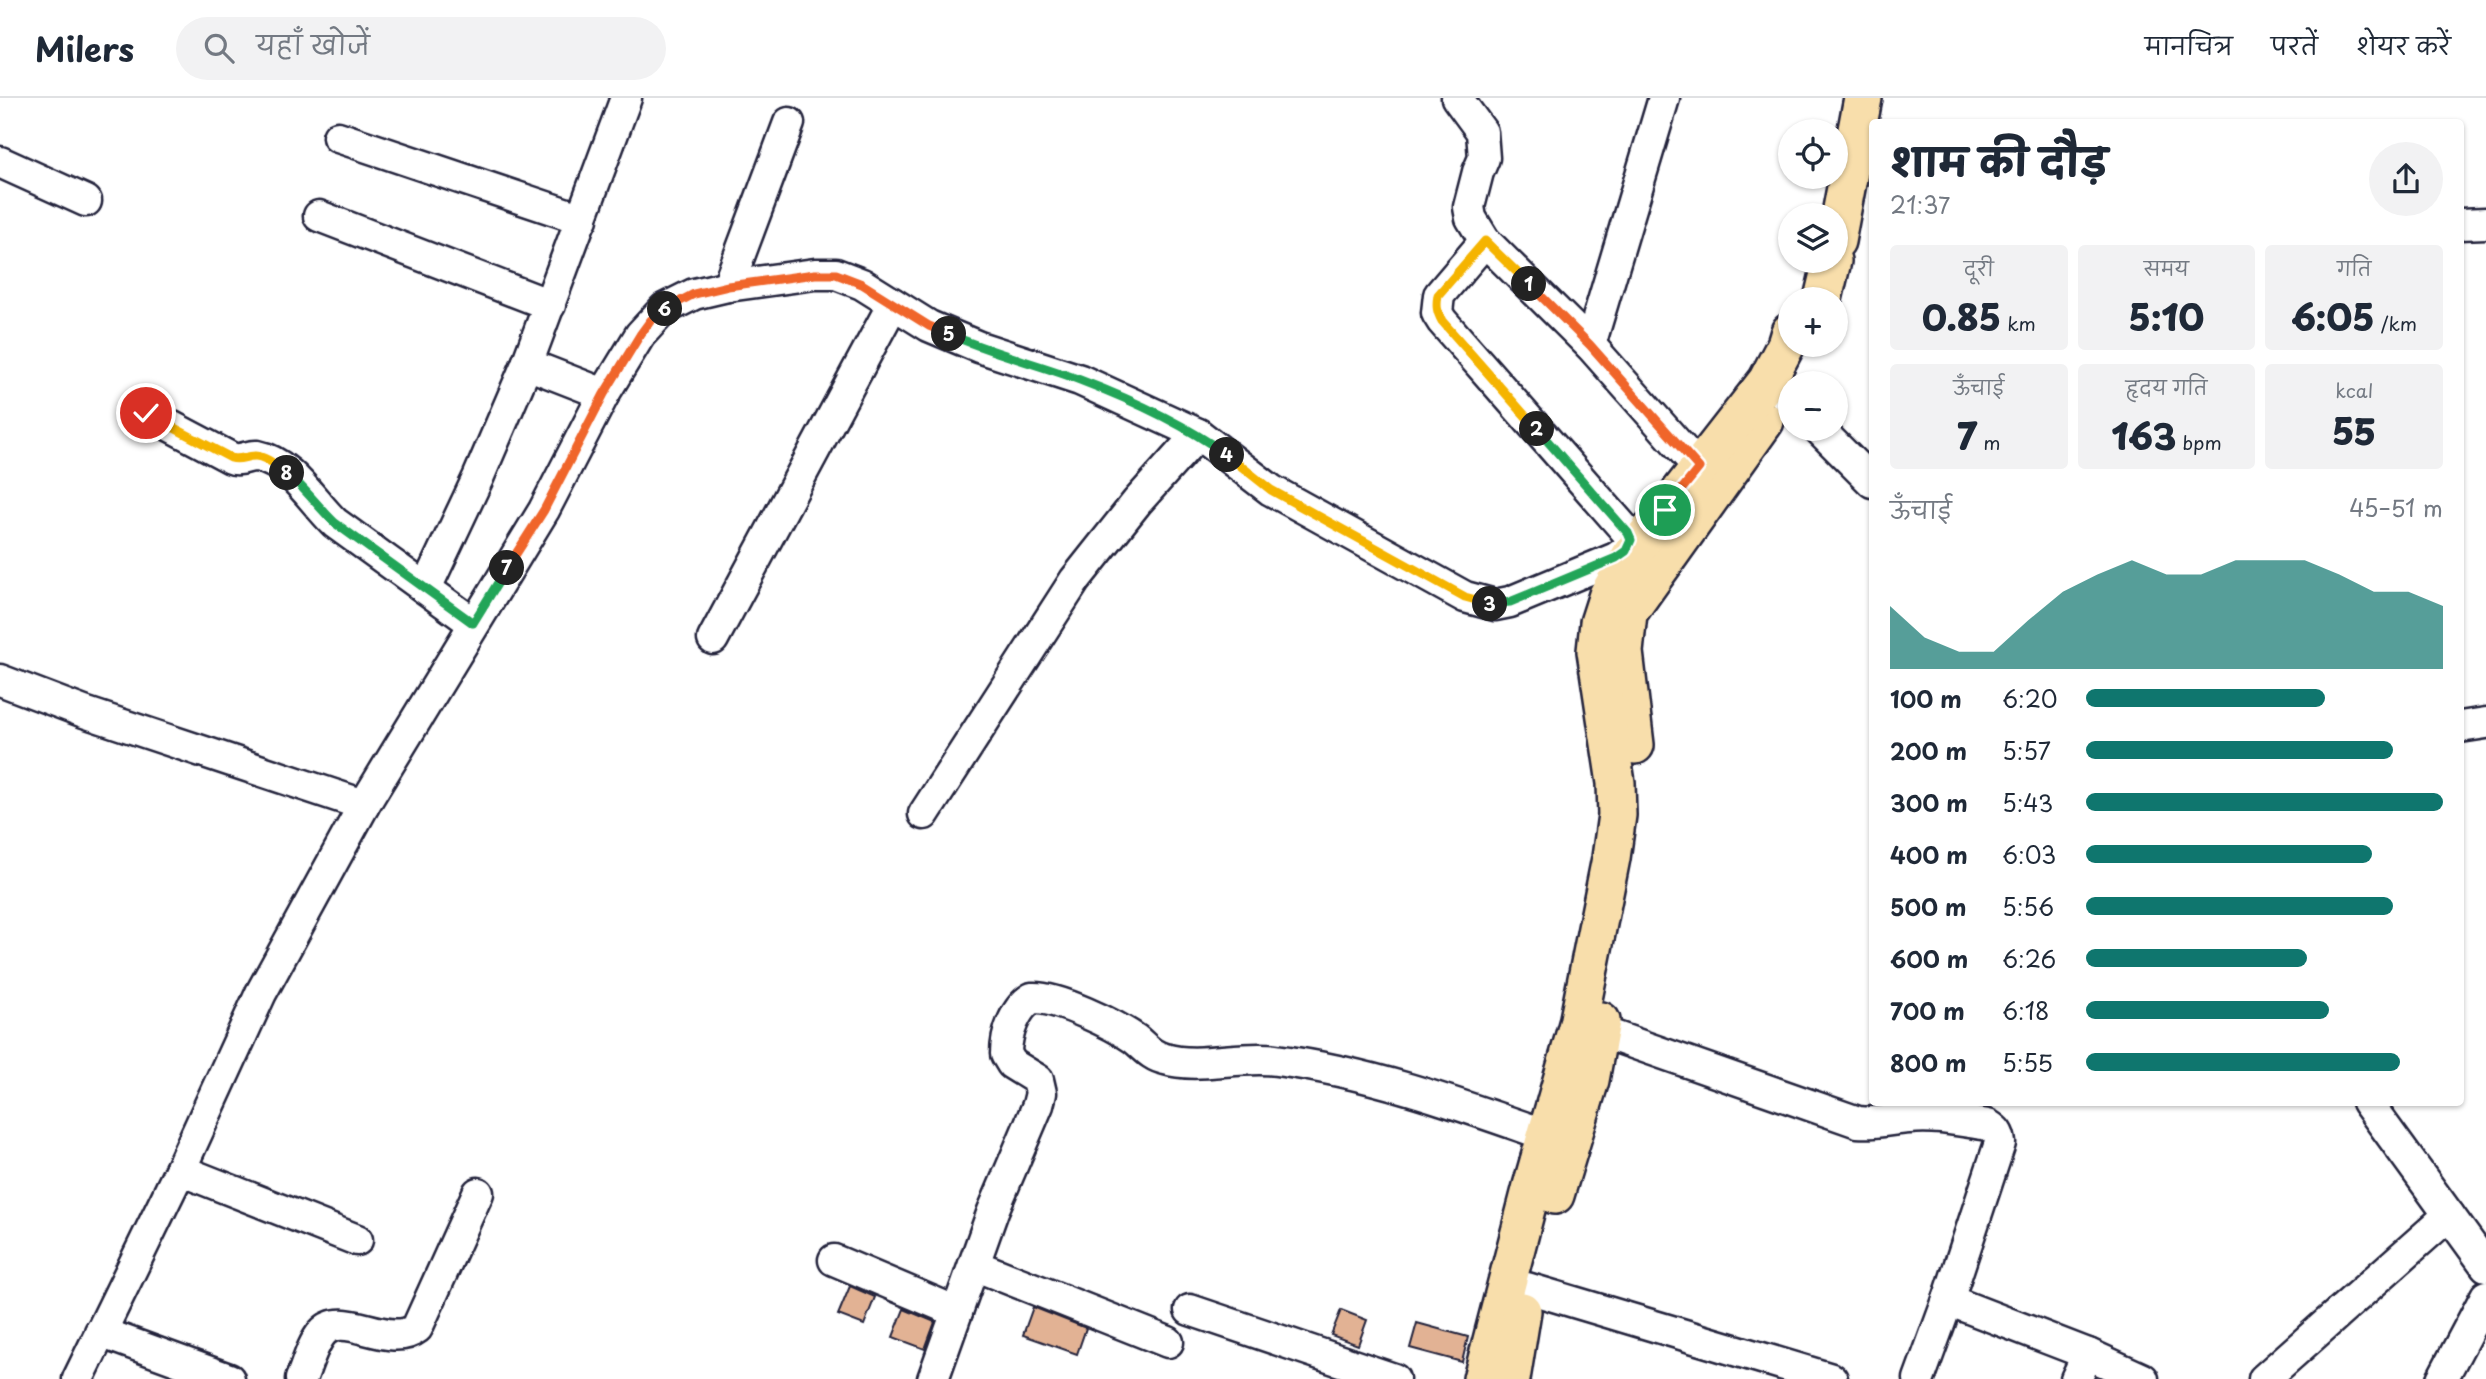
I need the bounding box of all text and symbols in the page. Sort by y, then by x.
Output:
search box [176,17,666,80]
text: Milers [35,23,134,73]
text: यहाँ खोजें [256,25,370,64]
text: मानचित्र [2145,27,2233,63]
text: परतें [2271,27,2318,63]
text: शेयर करें [2356,27,2451,63]
icon: search [200,29,238,67]
map controls [1778,119,1848,441]
button: locate [1778,119,1848,189]
text: शाम की दौड़ [1890,132,2107,189]
button: share [2369,142,2443,216]
text: 21:37 [1890,187,1950,222]
button: layers [1778,203,1848,273]
text: दूरी [1964,254,1994,282]
text: समय [2144,254,2189,282]
text: गति [2337,254,2371,282]
pin: 1 [1512,266,1546,302]
text: 1 [1524,269,1533,297]
button: + [1778,287,1848,357]
text: 0.85 [1922,290,2001,343]
text: 5:10 [2129,290,2204,343]
text: 6:05 [2291,290,2375,343]
pin: 6 [648,292,682,326]
text: 6 [658,294,671,322]
text: km [2001,309,2036,337]
text: /km [2375,309,2417,337]
pin: 5 [932,316,967,352]
text: 5 [942,319,955,347]
button: − [1778,371,1848,441]
text: ऊँचाई [1953,373,2004,401]
text: हृदय गति [2125,373,2207,401]
text: kcal [2335,376,2373,404]
pin [116,383,176,443]
icon: check [127,394,165,432]
text: 55 [2332,404,2376,457]
text: 7 [1957,409,1977,462]
text: 163 [2111,409,2176,462]
pin: 2 [1520,412,1554,446]
text: 2 [1530,414,1543,442]
text: m [1977,428,2001,456]
text: bpm [2176,428,2222,456]
pin: 4 [1210,438,1244,472]
text: 4 [1220,440,1233,468]
pin: 8 [270,456,304,490]
text: 8 [281,458,292,486]
pin [1635,480,1695,540]
text: 45–51 m [2349,490,2443,525]
icon: arrive [1646,491,1684,529]
text: ऊँचाई [1890,492,1952,527]
pin: 7 [490,550,524,586]
text: 7 [501,553,512,581]
pin: 3 [1472,587,1508,622]
text: 3 [1483,589,1496,617]
text: 100 m [1890,681,1962,716]
text: 6:20 [2002,681,2058,716]
text: 200 m [1890,733,1967,768]
text: 5:57 [2002,733,2051,768]
text: 300 m [1890,785,1968,820]
text: 5:43 [2002,785,2053,820]
text: 400 m [1890,837,1968,872]
text: 6:03 [2002,837,2056,872]
text: 500 m [1890,889,1967,924]
text: 5:56 [2002,889,2054,924]
text: 600 m [1890,941,1968,976]
text: 6:26 [2002,941,2056,976]
text: 700 m [1890,993,1965,1028]
text: 6:18 [2002,993,2049,1028]
text: 800 m [1890,1045,1967,1080]
text: 5:55 [2002,1045,2053,1080]

